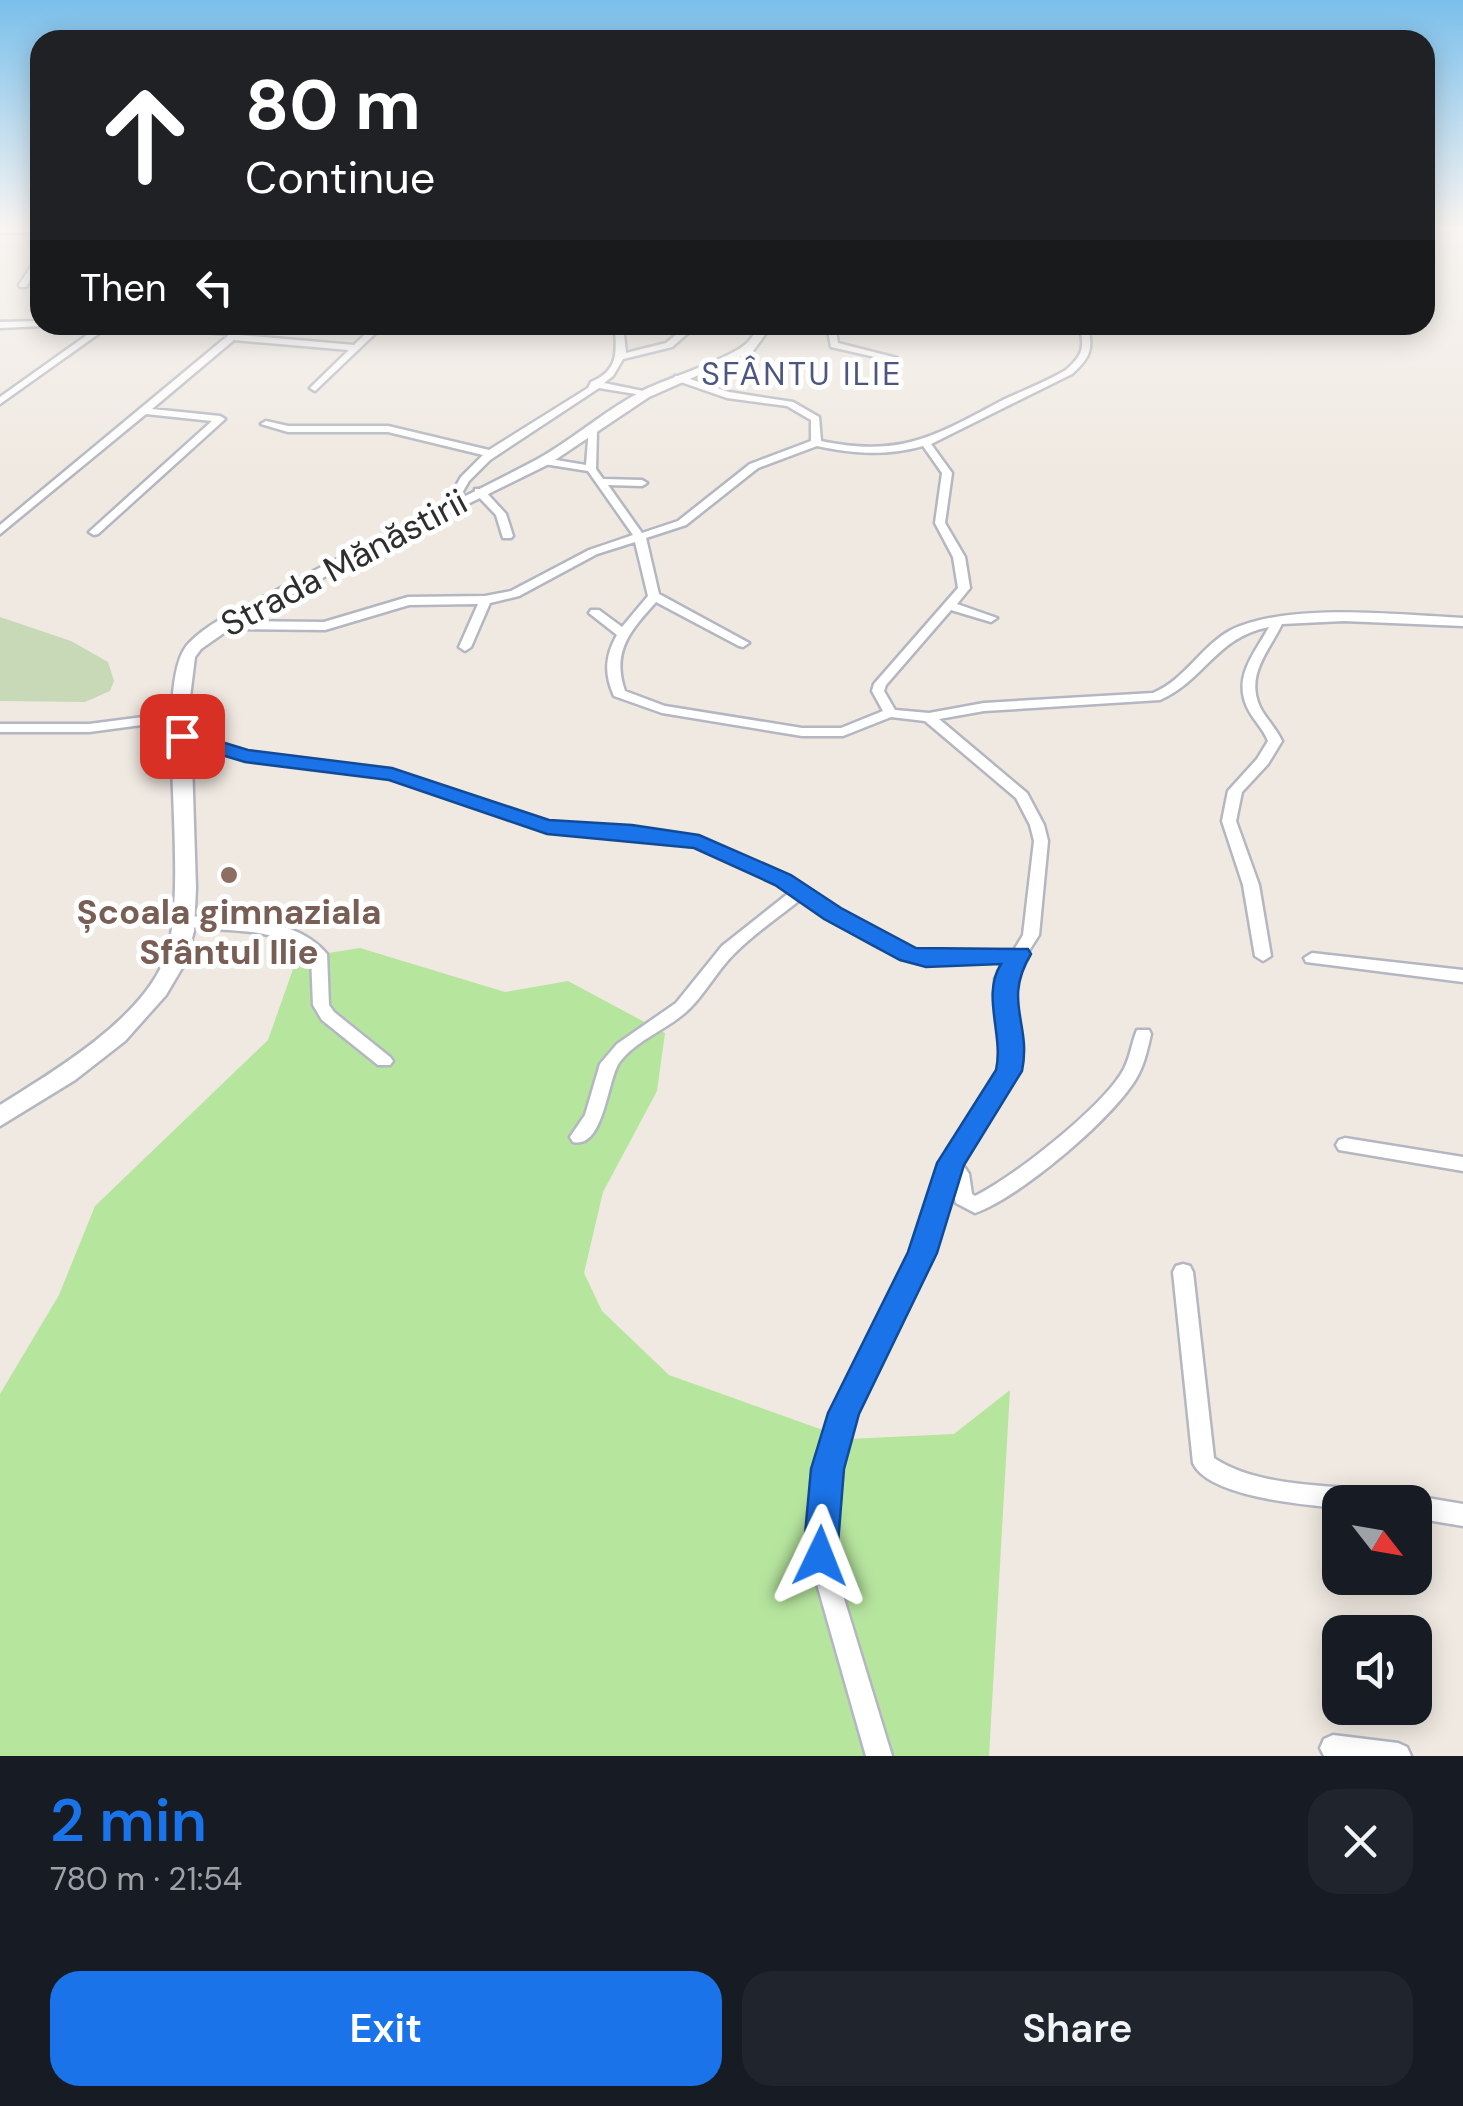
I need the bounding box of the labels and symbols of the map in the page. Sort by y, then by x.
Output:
district label: SFÂNTU ILIE [701,353,903,395]
street label: Strada Mănăstirii [213,479,475,647]
pin [140,694,225,779]
marker: Școala gimnaziala Sfântul Ilie [218,864,240,886]
place label: Școala gimnaziala Sfântul Ilie [77,889,381,975]
north arrow [1322,1485,1432,1595]
position arrow [768,1504,872,1608]

